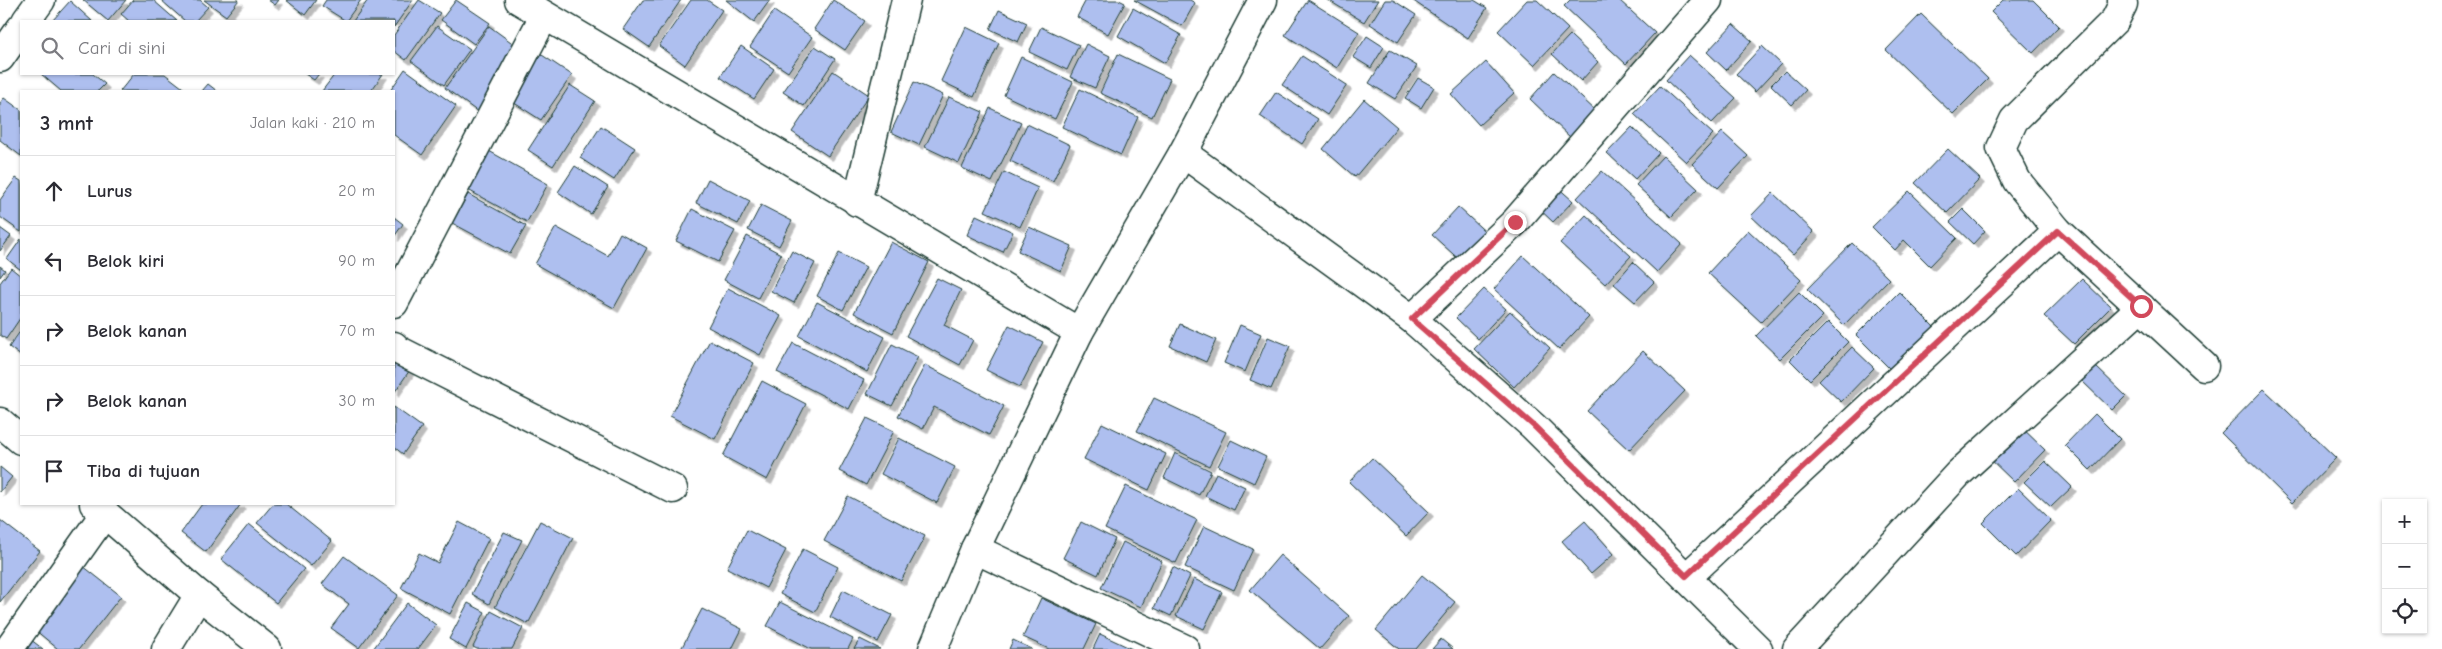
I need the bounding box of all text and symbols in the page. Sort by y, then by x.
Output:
search box [20,20,395,75]
icon: search [38,34,66,62]
text: Cari di sini [78,37,165,59]
text: 3 mnt [40,111,93,135]
text: Jalan kaki · 210 m [250,114,375,132]
icon: ahead [40,177,68,205]
text: Lurus [87,180,132,202]
text: 20 m [338,182,375,200]
route end [1504,211,1527,234]
icon: left [40,247,68,275]
text: Belok kiri [87,250,164,272]
text: 90 m [338,252,375,270]
route start [2130,295,2153,318]
icon: right [40,317,68,345]
text: Belok kanan [87,320,187,342]
text: 70 m [339,322,375,340]
icon: right [40,387,68,415]
text: Belok kanan [87,390,187,412]
text: 30 m [339,392,375,410]
icon: arrive [40,457,68,485]
text: Tiba di tujuan [87,460,200,482]
map controls [2382,499,2427,634]
button: + [2382,499,2427,544]
button: − [2382,544,2427,589]
button: locate [2382,589,2427,634]

